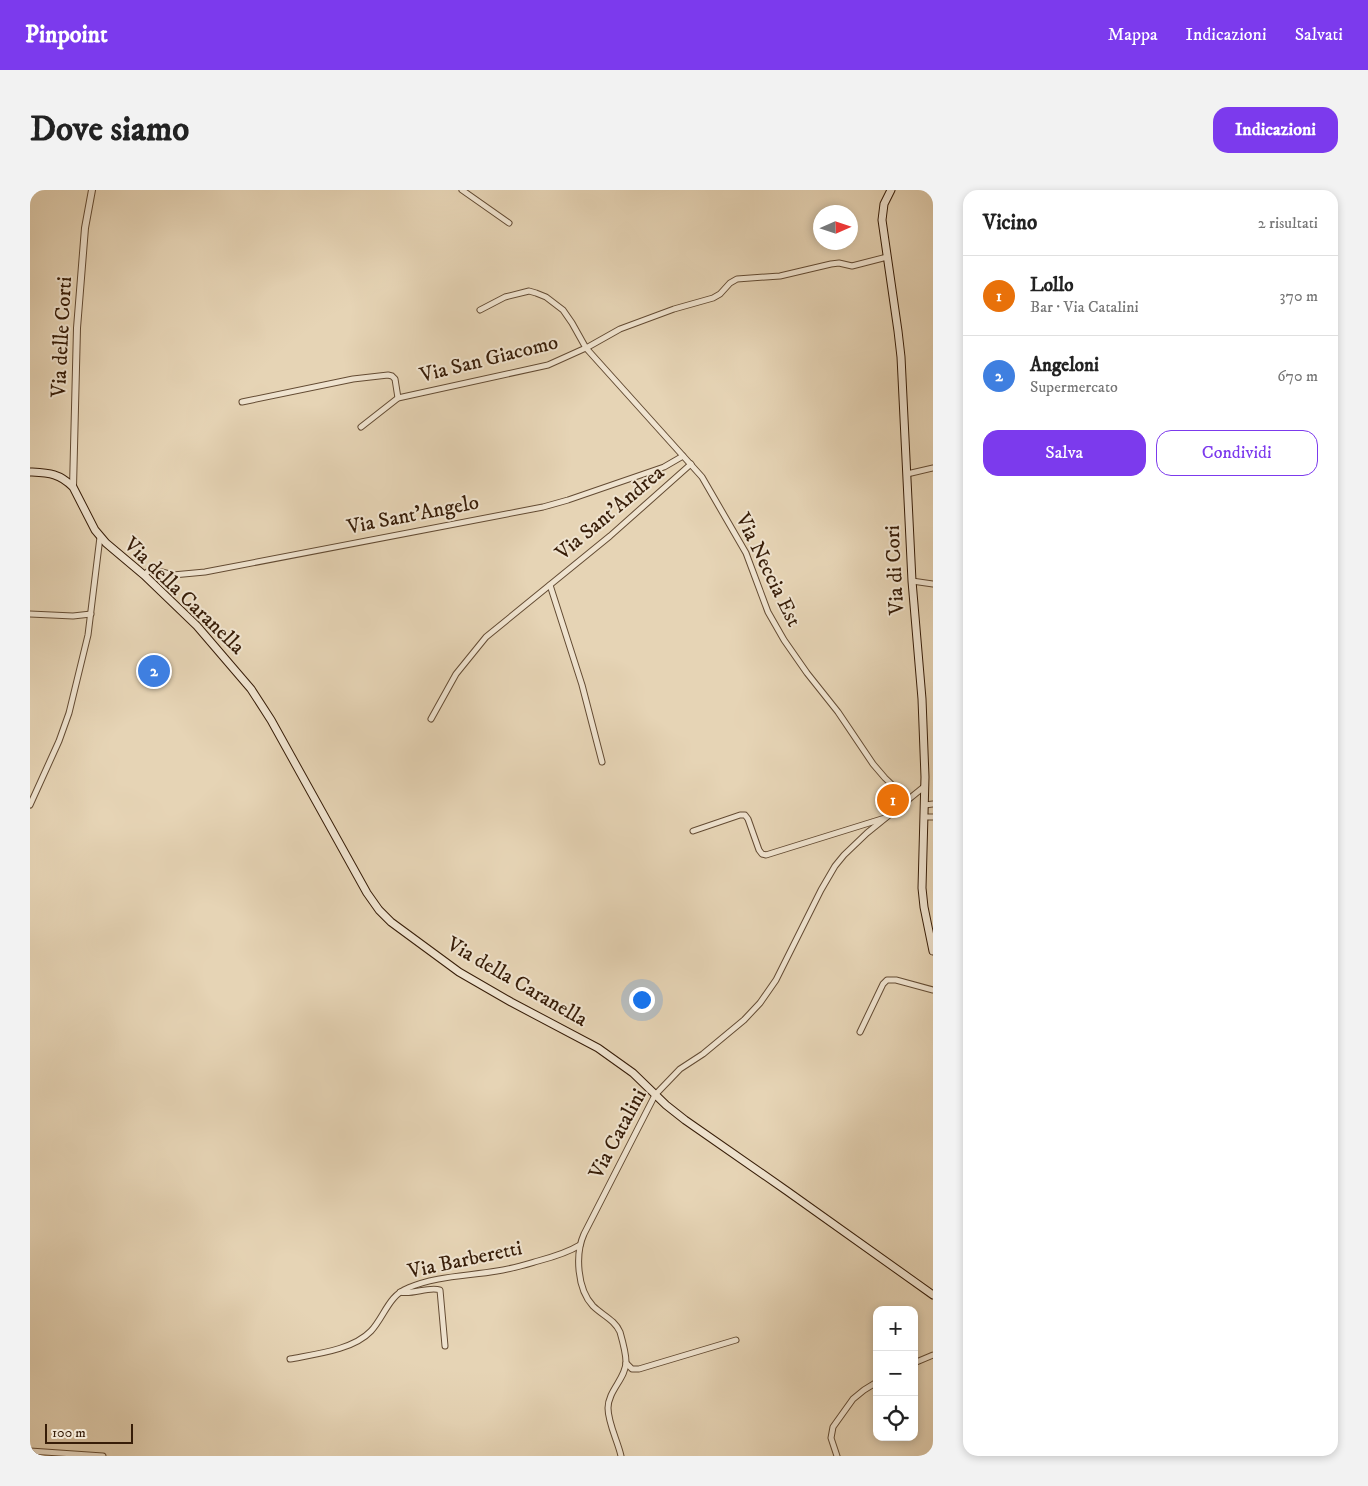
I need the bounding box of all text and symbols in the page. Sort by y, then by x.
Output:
text: Pinpoint [25,20,108,50]
text: Mappa [1108,24,1158,46]
text: Indicazioni [1186,24,1267,46]
text: Salvati [1295,24,1343,46]
button: Indicazioni [1213,107,1338,153]
text: Dove siamo [30,108,189,152]
north arrow [813,205,858,250]
text: Vicino [983,210,1037,236]
text: 2 risultati [1258,213,1318,233]
text: Lollo [1030,274,1073,297]
street label: Via delle Corti [46,276,78,399]
text: 1 [996,286,1002,306]
text: 370 m [1280,286,1318,306]
text: Bar · Via Catalini [1030,297,1139,317]
street label: Via San Giacomo [416,329,561,389]
text: Angeloni [1030,354,1099,377]
text: 2 [995,366,1003,386]
text: 670 m [1277,366,1318,386]
text: Supermercato [1030,377,1118,397]
button: Salva [983,430,1146,476]
button: Condividi [1156,430,1318,476]
street label: Via Sant'Andrea [549,460,670,567]
street label: Via Sant'Angelo [344,489,481,541]
street label: Via Neccia Est [729,508,807,631]
street label: Via di Cori [880,525,910,616]
street label: Via della Caranella [117,531,250,660]
pin: 2 [138,652,170,690]
pin: 1 [877,781,909,819]
street label: Via della Caranella [441,931,592,1033]
your location [629,987,655,1013]
street label: Via Catalini [583,1084,653,1185]
street label: Via Barberetti [405,1235,524,1285]
map controls [873,1306,918,1441]
button: + [873,1306,918,1351]
button: − [873,1351,918,1396]
button: locate [873,1396,918,1441]
scale bar [45,1421,132,1444]
text: 100 m [52,1424,86,1442]

